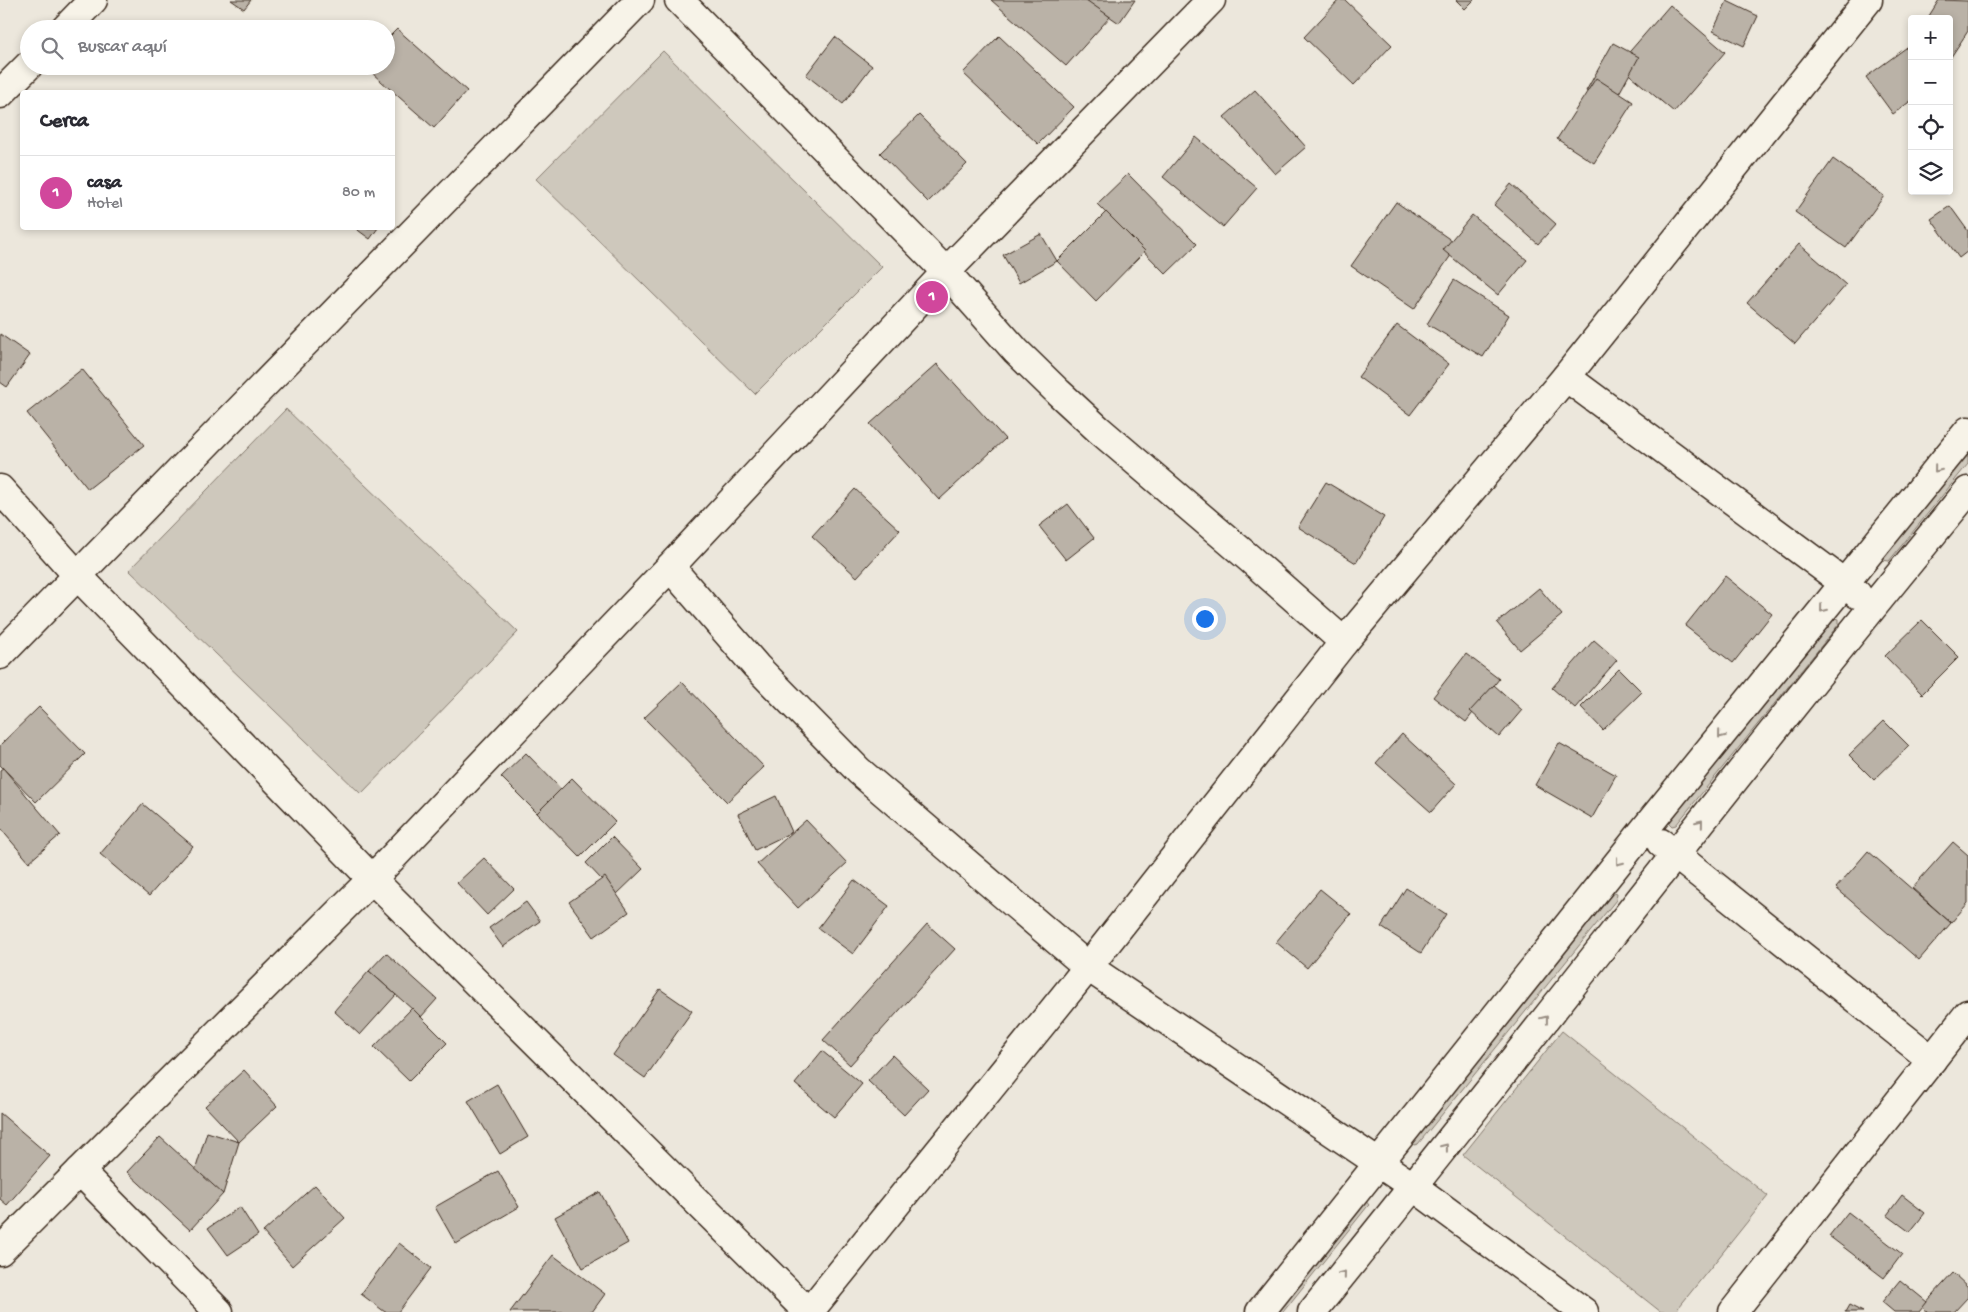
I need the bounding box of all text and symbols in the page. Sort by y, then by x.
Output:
map controls [1908,15,1953,195]
button: + [1908,15,1953,60]
search box [20,20,395,75]
icon: search [38,34,66,62]
text: Buscar aquí [78,36,167,59]
button: − [1908,60,1953,105]
button: locate [1908,105,1953,150]
text: Cerca [40,110,88,135]
button: layers [1908,150,1953,195]
text: casa [87,172,122,195]
text: 1 [53,184,59,203]
text: 80 m [342,184,375,203]
text: Hotel [87,195,123,214]
pin: 1 [916,278,948,316]
one-way arrow [1935,463,1943,472]
one-way arrow [1820,603,1829,612]
your location [1192,606,1218,632]
one-way arrow [1719,729,1727,738]
one-way arrow [1694,820,1702,829]
one-way arrow [1616,856,1625,865]
one-way arrow [1539,1016,1548,1025]
one-way arrow [1439,1144,1447,1153]
one-way arrow [1338,1271,1346,1280]

